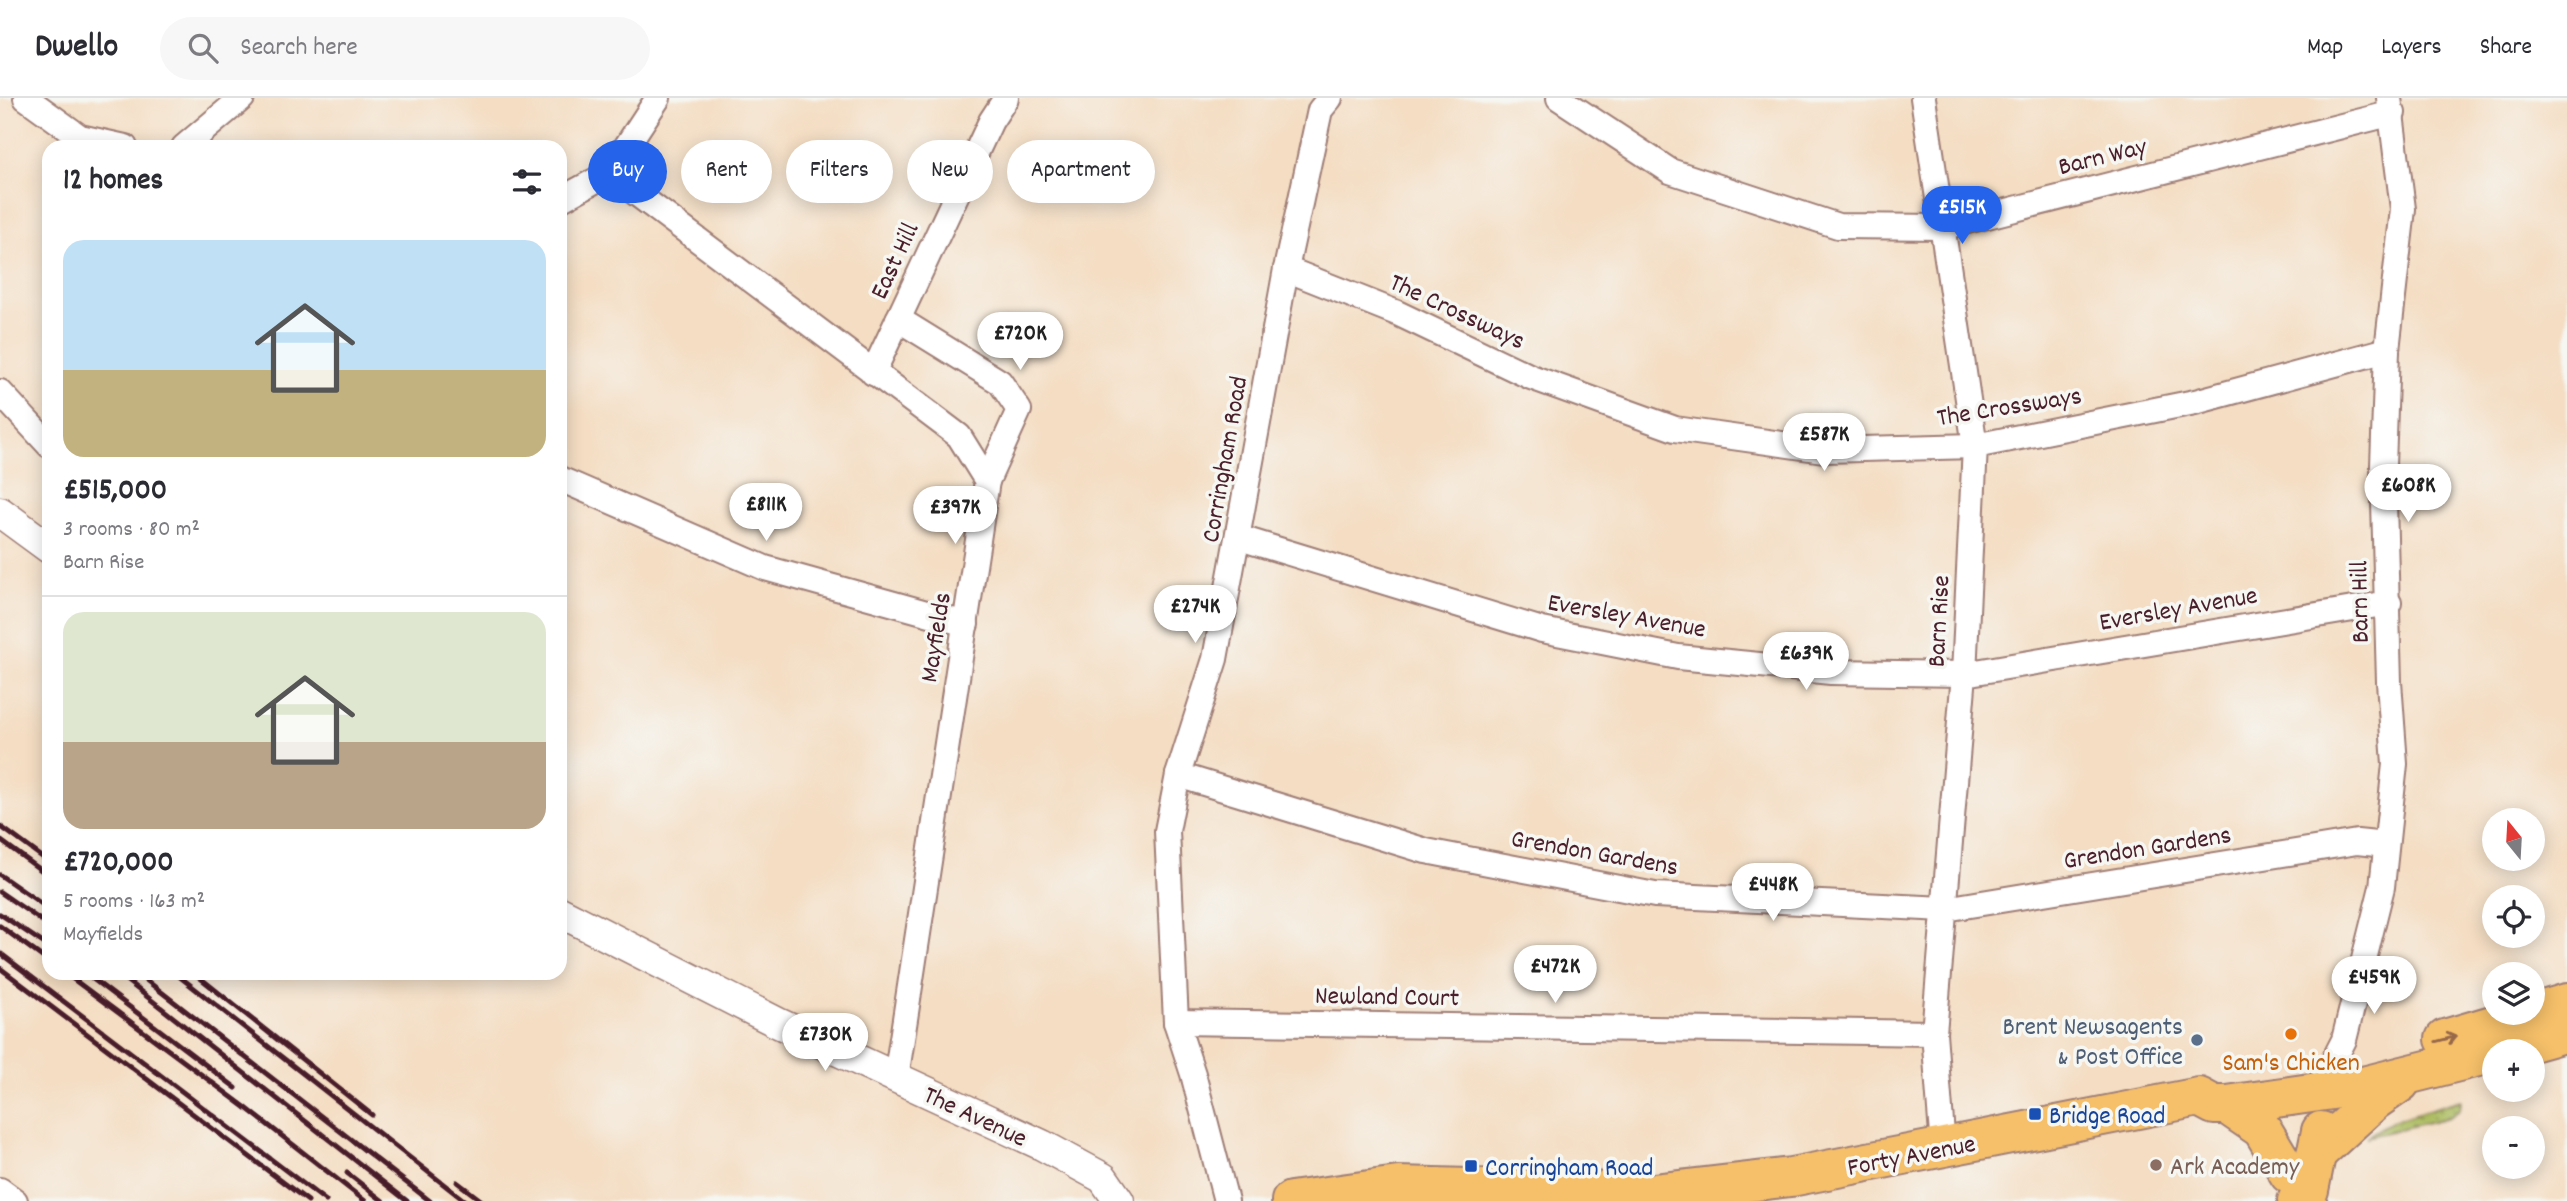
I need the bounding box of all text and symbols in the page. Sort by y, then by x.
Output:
search box [160,17,650,80]
text: Dwello [35,25,118,72]
icon: search [184,29,222,67]
text: Search here [240,30,358,67]
text: Map [2307,31,2343,65]
text: Layers [2381,31,2442,65]
text: Share [2480,31,2532,65]
street label: Barn Way [2055,129,2151,187]
chip: Buy [588,140,667,203]
chip: Rent [681,140,772,203]
chip: Filters [786,140,893,203]
chip: New [907,140,993,203]
chip: Apartment [1007,140,1155,203]
text: 12 homes [63,161,163,204]
icon: filters [508,163,546,201]
pin: £515K [1913,186,2011,246]
text: £515K [1938,192,1986,225]
street label: East Hill [862,217,930,306]
street label: The Crossways [1383,266,1531,361]
icon: home [242,285,368,411]
pin: £720K [971,313,1069,372]
text: £720K [993,318,1047,351]
street label: Corringham Road [1194,373,1259,546]
street label: The Crossways [1935,379,2085,438]
pin: £587K [1775,414,1873,473]
text: £587K [1799,419,1849,452]
pin: £608K [2359,464,2457,524]
text: £608K [2380,470,2436,503]
text: £515,000 [63,471,167,514]
pin: £811K [717,484,815,543]
pin: £397K [906,486,1004,546]
text: £811K [745,489,787,522]
text: £397K [929,492,981,525]
text: 3 rooms · 80 m² [63,514,200,547]
text: Barn Rise [63,547,144,580]
street label: Barn Hill [2342,560,2381,644]
street label: Barn Rise [1920,574,1961,668]
street label: Eversley Avenue [2097,578,2261,643]
street label: Eversley Avenue [1544,585,1708,650]
pin: £274K [1146,586,1244,645]
street label: Mayfields [912,590,963,685]
text: £274K [1170,591,1220,624]
pin: £639K [1757,632,1855,692]
text: £639K [1779,638,1833,671]
icon: home [242,657,368,783]
north arrow [2482,808,2544,872]
map controls [2482,808,2545,1179]
street label: Grendon Gardens [2061,818,2234,881]
street label: Grendon Gardens [1508,822,1681,887]
text: £720,000 [63,843,174,886]
pin: £448K [1724,864,1822,923]
text: £448K [1748,869,1798,902]
button: locate [2482,885,2545,948]
text: 5 rooms · 163 m² [63,886,205,919]
text: Mayfields [63,919,143,952]
pin: £472K [1506,946,1604,1005]
text: £472K [1530,951,1580,984]
pin: £459K [2325,956,2423,1016]
text: £459K [2348,962,2400,995]
button: layers [2482,962,2545,1025]
street label: Newland Court [1314,979,1460,1018]
place label: Brent Newsagents & Post Office [2002,1010,2183,1077]
pin: £730K [776,1014,874,1073]
text: £730K [798,1019,852,1052]
marker: Sam's Chicken [2283,1026,2299,1042]
marker: Brent Newsagents & Post Office [2189,1032,2205,1048]
one-way arrow [2434,1032,2457,1045]
button: + [2482,1039,2545,1102]
place label: Sam's Chicken [2222,1046,2360,1083]
street label: The Avenue [916,1078,1033,1158]
place label: Bridge Road [2049,1099,2165,1136]
marker: Bridge Road [2027,1106,2043,1122]
button: − [2482,1116,2545,1179]
street label: Forty Avenue [1844,1127,1979,1188]
place label: Ark Academy [2170,1150,2300,1187]
place label: Corringham Road [1485,1151,1653,1188]
marker: Ark Academy [2148,1157,2164,1173]
marker: Corringham Road [1463,1158,1479,1174]

